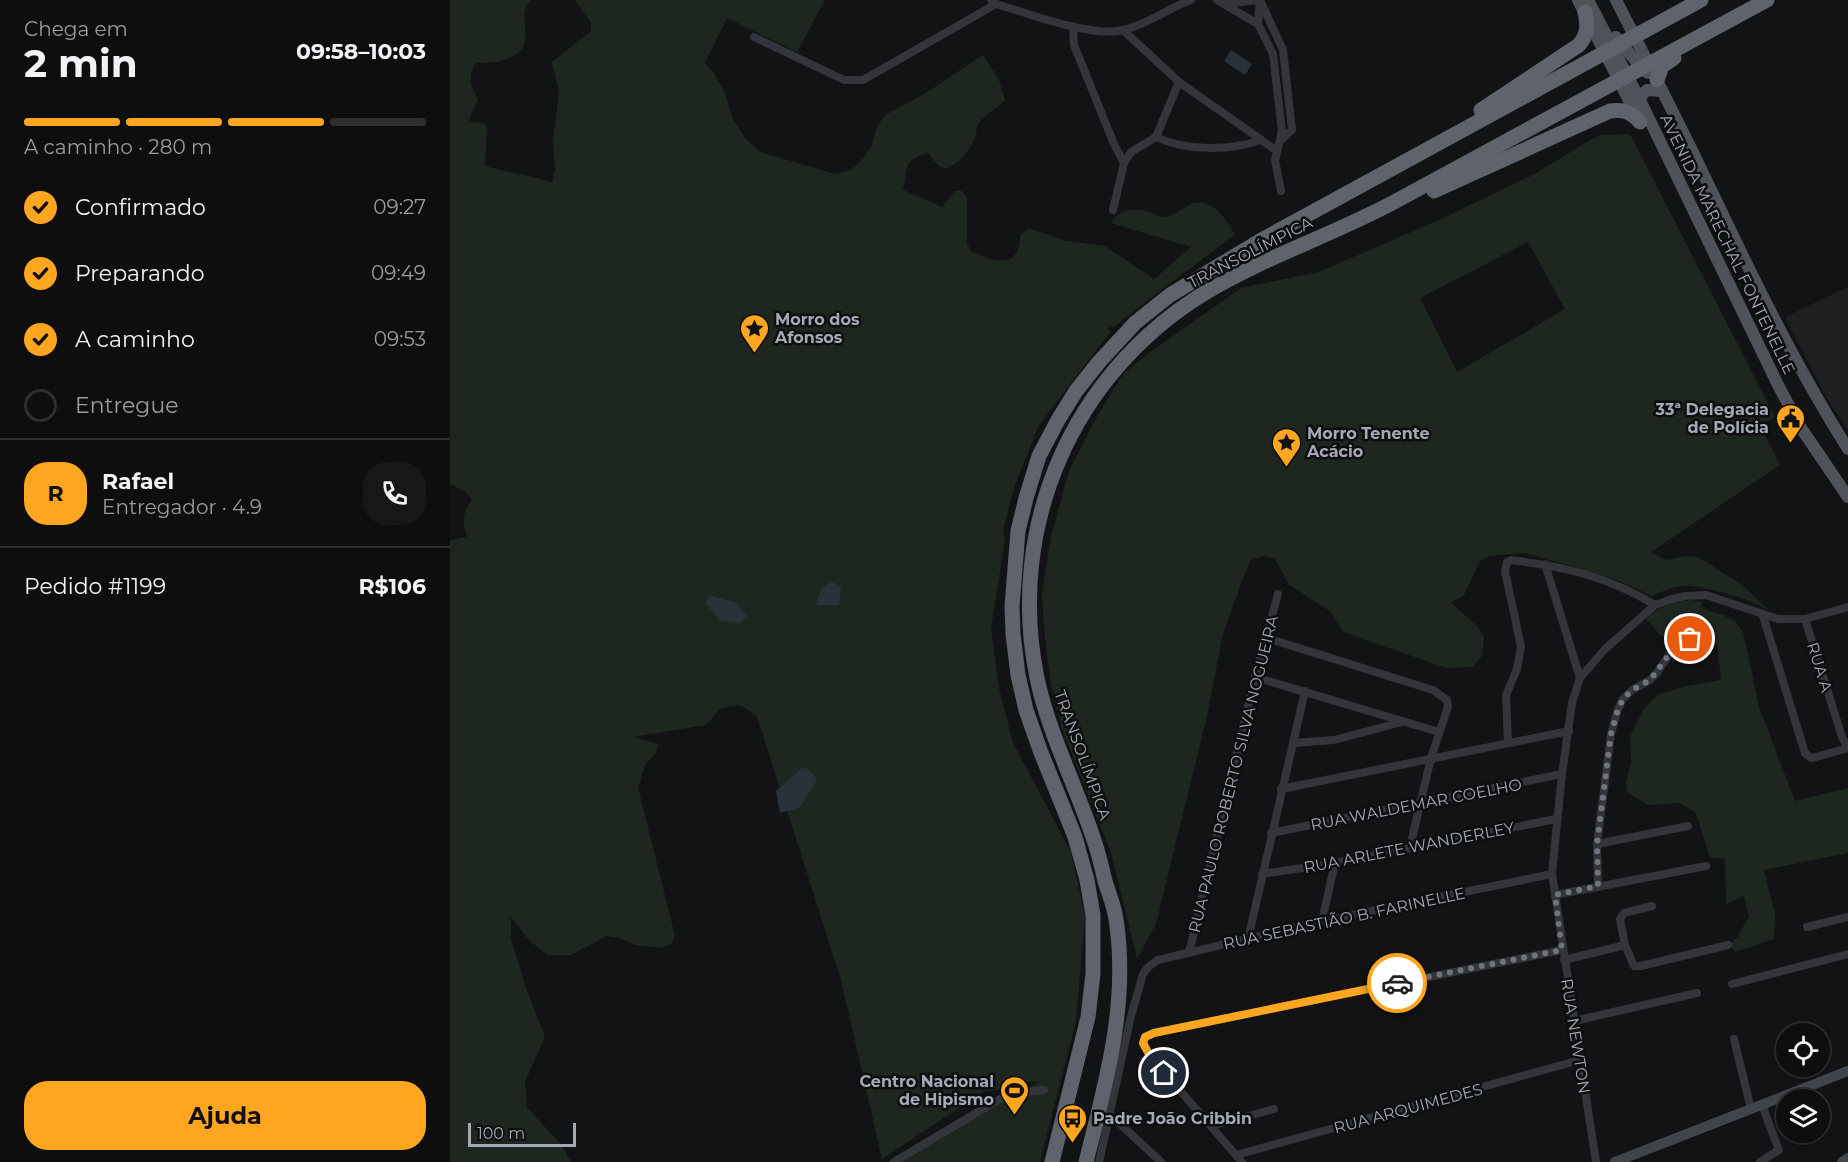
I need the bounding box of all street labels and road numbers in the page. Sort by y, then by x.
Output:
street label: AVENIDA MARECHAL FONTENELLE [1656,111,1799,377]
street label: TRANSOLÍMPICA [1185,213,1316,292]
street label: RUA PAULO ROBERTO SILVA NOGUEIRA [1185,613,1282,935]
street label: RUA A [1803,640,1836,695]
street label: TRANSOLÍMPICA [1050,688,1115,823]
street label: RUA WALDEMAR COELHO [1309,775,1523,834]
street label: RUA ARLETE WANDERLEY [1302,818,1517,877]
street label: RUA SEBASTIÃO B. FARINELLE [1221,884,1467,953]
street label: RUA NEWTON [1557,977,1594,1095]
street label: RUA ARQUIMEDES [1332,1079,1485,1138]

